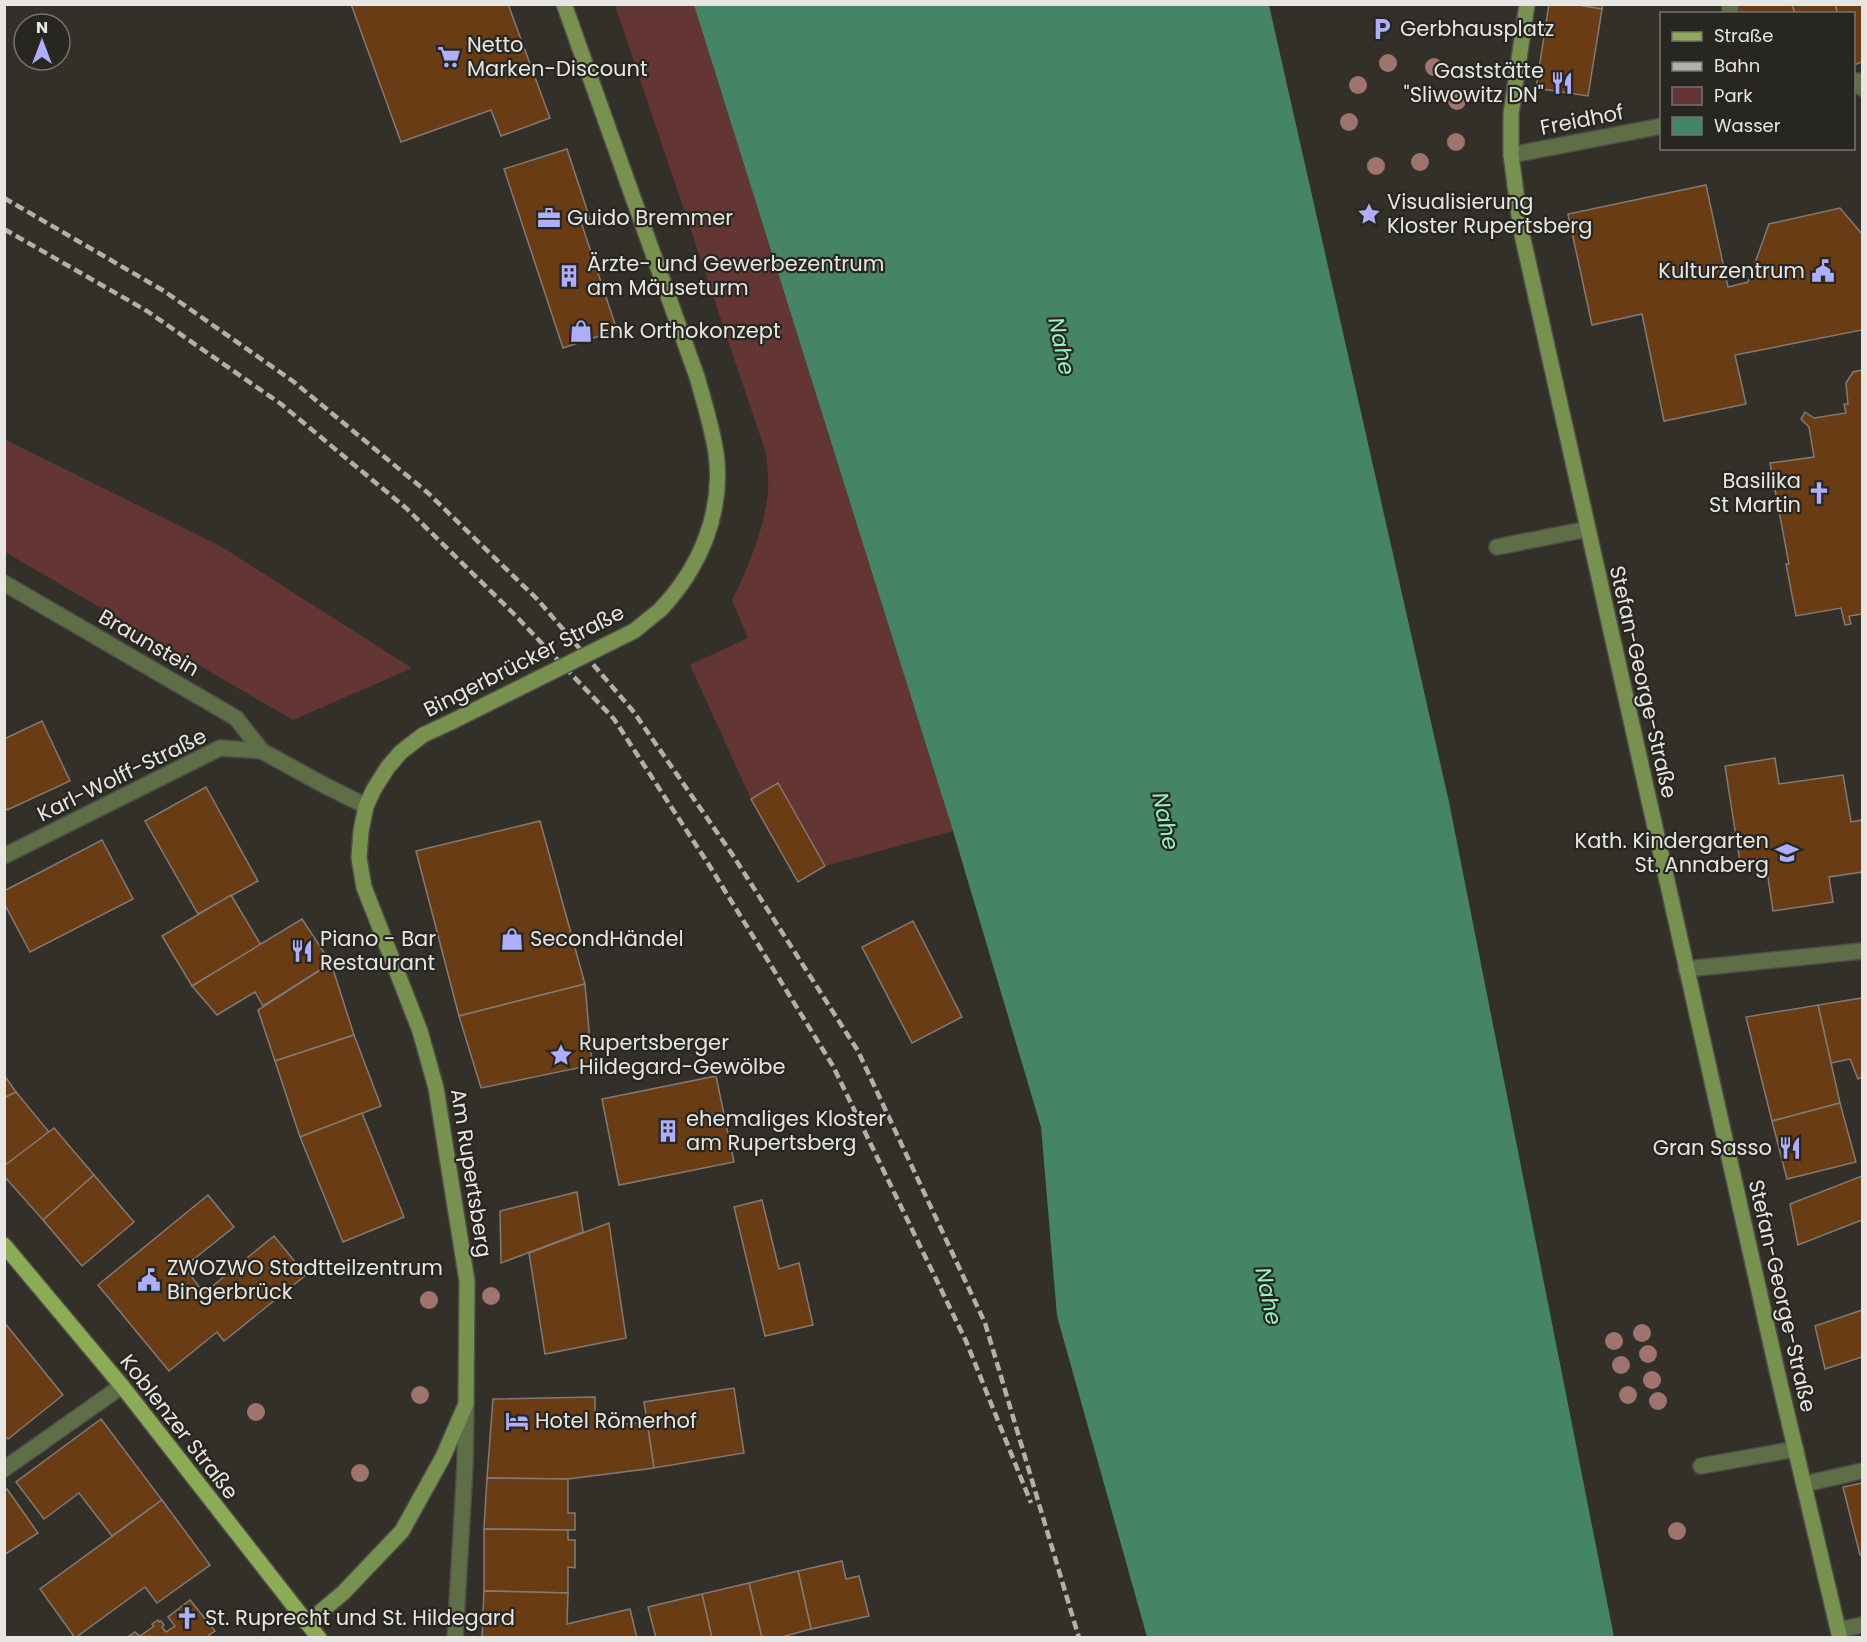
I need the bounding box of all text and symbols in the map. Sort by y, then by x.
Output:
north arrow [12,12,72,72]
legend [1660,12,1855,150]
place label: Gerbhausplatz [1400,14,1554,43]
text: N [36,16,48,39]
parking icon: Gerbhausplatz [1369,16,1395,42]
text: Straße [1714,23,1773,48]
place label: Netto Marken-Discount [467,30,648,83]
supermarket icon: Netto Marken-Discount [436,44,462,70]
text: Bahn [1714,53,1760,78]
place label: Gaststätte "Sliwowitz DN" [1404,56,1544,109]
restaurant icon: Gaststätte "Sliwowitz DN" [1549,70,1575,96]
text: Park [1714,83,1753,108]
street label: Freidhof [1538,97,1626,142]
text: Wasser [1714,113,1781,138]
place label: Visualisierung Kloster Rupertsberg [1387,187,1592,240]
place icon: Visualisierung Kloster Rupertsberg [1356,201,1382,227]
place label: Guido Bremmer [567,203,733,232]
office icon: Guido Bremmer [536,205,562,231]
place label: Ärzte- und Gewerbezentrum am Mäuseturm [587,249,884,302]
place label: Kulturzentrum [1658,256,1805,285]
public building icon: Kulturzentrum [1810,258,1836,284]
building icon: Ärzte- und Gewerbezentrum am Mäuseturm [556,263,582,289]
water label: Nahe [1040,314,1083,378]
place label: Enk Orthokonzept [599,316,781,345]
shop icon: Enk Orthokonzept [568,318,594,344]
place label: Basilika St Martin [1709,466,1801,519]
church icon: Basilika St Martin [1806,480,1832,506]
street label: Stefan-George-Straße [1603,563,1684,801]
street label: Bingerbrücker Straße [419,597,629,724]
street label: Braunstein [93,602,205,683]
street label: Karl-Wolff-Straße [32,721,211,828]
water label: Nahe [1144,789,1187,853]
place label: Kath. Kindergarten St. Annaberg [1575,826,1769,879]
school or university icon: Kath. Kindergarten St. Annaberg [1774,840,1800,866]
place label: Piano - Bar Restaurant [320,924,436,977]
place label: SecondHändel [530,924,684,953]
shop icon: SecondHändel [499,926,525,952]
restaurant icon: Piano - Bar Restaurant [289,938,315,964]
place label: Rupertsberger Hildegard-Gewölbe [579,1028,785,1081]
place icon: Rupertsberger Hildegard-Gewölbe [548,1042,574,1068]
street label: Am Rupertsberg [444,1086,499,1259]
place label: ehemaliges Kloster am Rupertsberg [686,1104,886,1157]
building icon: ehemaliges Kloster am Rupertsberg [655,1118,681,1144]
place label: Gran Sasso [1653,1133,1772,1162]
restaurant icon: Gran Sasso [1777,1135,1803,1161]
street label: Stefan-George-Straße [1742,1177,1823,1415]
place label: ZWOZWO Stadtteilzentrum Bingerbrück [167,1253,443,1306]
water label: Nahe [1247,1264,1290,1328]
public building icon: ZWOZWO Stadtteilzentrum Bingerbrück [136,1267,162,1293]
street label: Koblenzer Straße [113,1348,245,1505]
place label: Hotel Römerhof [535,1406,697,1435]
hotel icon: Hotel Römerhof [504,1408,530,1434]
place label: St. Ruprecht und St. Hildegard [205,1603,515,1632]
church icon: St. Ruprecht und St. Hildegard [174,1605,200,1631]

